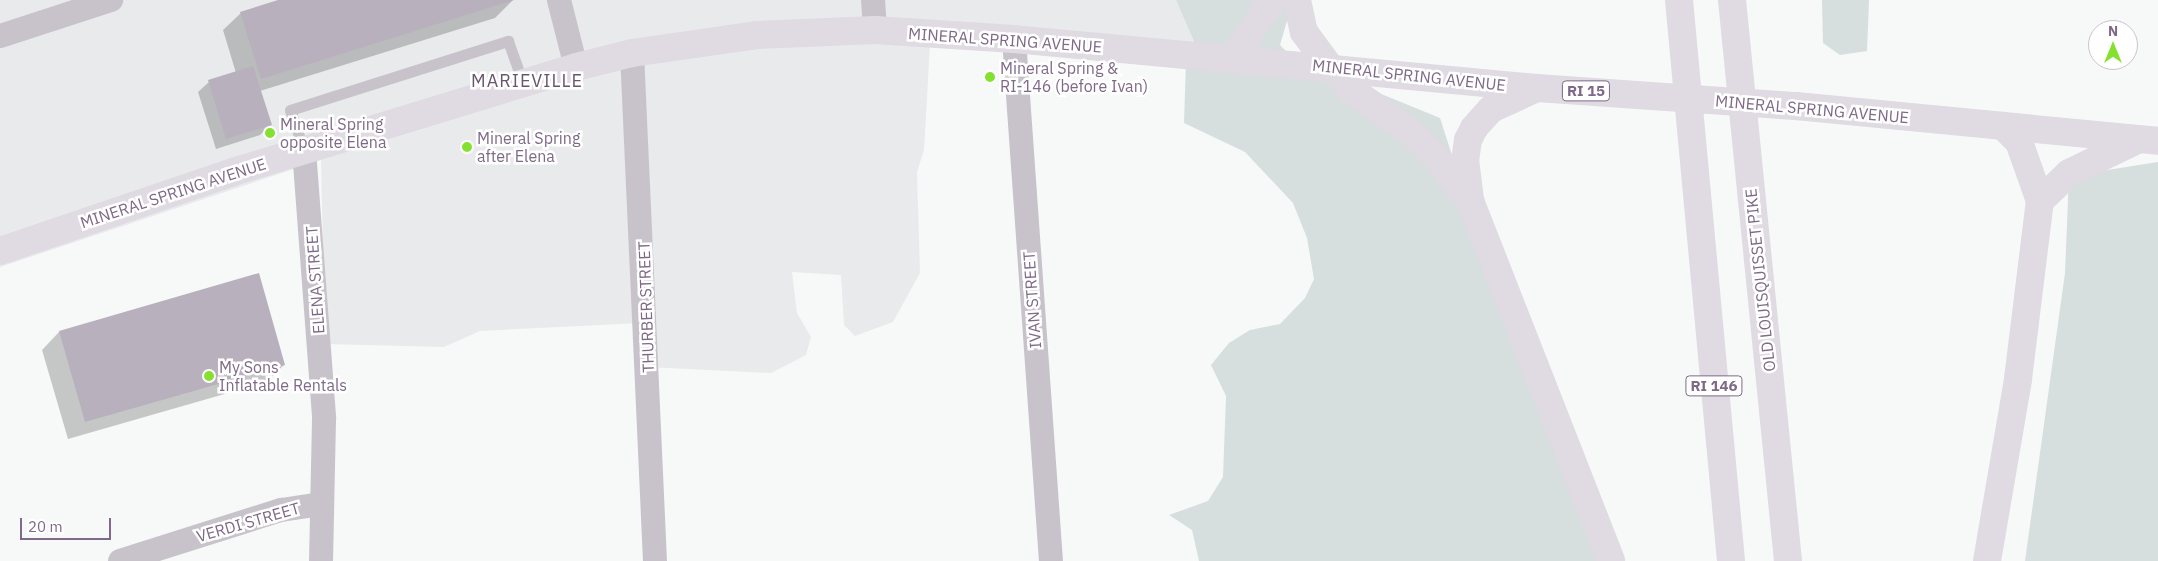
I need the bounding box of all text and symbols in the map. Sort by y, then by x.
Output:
north arrow [2088,20,2138,70]
text: N [2108,22,2118,40]
street label: MINERAL SPRING AVENUE [907,24,1103,56]
street label: MINERAL SPRING AVENUE [1311,55,1507,95]
place label: Mineral Spring & RI-146 (before Ivan) [1000,58,1148,96]
district label: MARIEVILLE [470,70,584,92]
marker: Mineral Spring & RI-146 (before Ivan) [984,71,996,83]
road number: RI 15 [1561,78,1611,104]
street label: MINERAL SPRING AVENUE [1714,91,1910,127]
place label: Mineral Spring opposite Elena [280,114,386,152]
marker: Mineral Spring opposite Elena [264,127,276,139]
place label: Mineral Spring after Elena [477,128,580,166]
marker: Mineral Spring after Elena [461,141,473,153]
street label: MINERAL SPRING AVENUE [78,154,268,232]
street label: OLD LOUISQUISSET PIKE [1741,187,1779,373]
street label: ELENA STREET [302,225,328,335]
street label: THURBER STREET [634,241,658,373]
street label: IVAN STREET [1019,251,1045,349]
place label: My Sons Inflatable Rentals [219,357,347,395]
marker: My Sons Inflatable Rentals [203,370,215,382]
road number: RI 146 [1685,374,1743,398]
street label: VERDI STREET [194,498,302,546]
scale bar [22,508,114,540]
text: 20 m [28,517,63,536]

